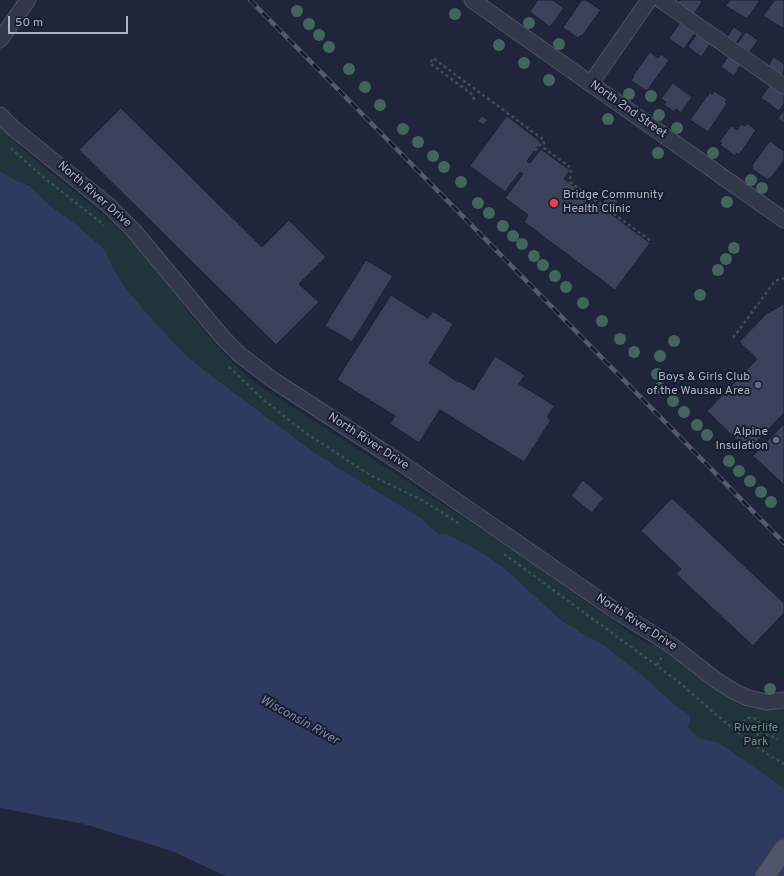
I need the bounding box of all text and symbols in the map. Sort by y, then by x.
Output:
scale bar [10,8,130,34]
text: 50 m [15,15,43,31]
street label: North 2nd Street [587,78,669,142]
street label: North River Drive [54,159,134,231]
place label: Bridge Community Health Clinic [563,189,664,217]
marker: Bridge Community Health Clinic [548,197,560,209]
place label: Boys & Girls Club of the Wausau Area [647,371,750,399]
marker: Boys & Girls Club of the Wausau Area [753,380,763,390]
street label: North River Drive [325,411,411,473]
place label: Alpine Insulation [716,426,768,454]
marker: Alpine Insulation [771,435,781,445]
street label: North River Drive [593,592,679,654]
water label: Wisconsin River [257,693,341,749]
park label: Riverlife Park [734,722,778,750]

